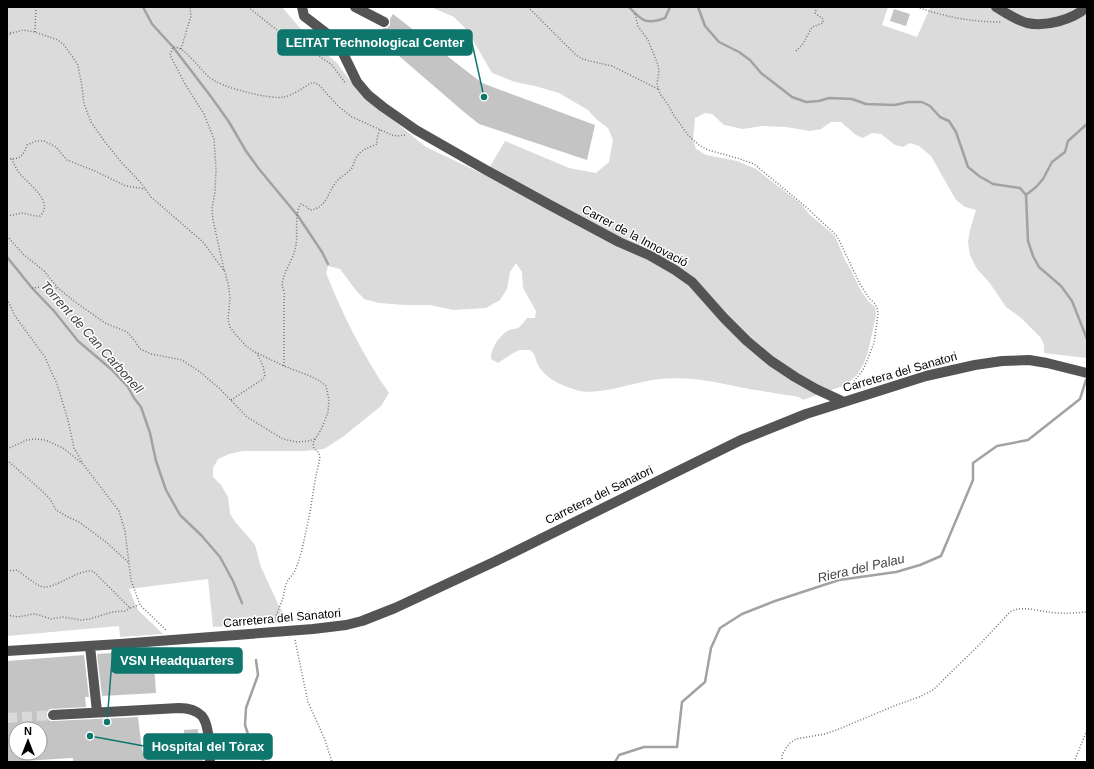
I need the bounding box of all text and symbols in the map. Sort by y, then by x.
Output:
callout: LEITAT Technological Center [278,30,472,55]
text: LEITAT Technological Center [286,35,464,50]
street label: Carrer de la Innovació [580,202,691,270]
water label: Torrent de Can Carbonell [38,278,147,397]
street label: Carretera del Sanatori [841,349,959,395]
street label: Carretera del Sanatori [543,463,655,527]
water label: Riera del Palau [816,551,906,585]
street label: Carretera del Sanatori [223,606,341,630]
callout: VSN Headquarters [112,648,242,673]
text: VSN Headquarters [120,653,234,668]
north arrow [8,721,48,761]
text: N [24,725,32,737]
callout: Hospital del Tòrax [144,734,272,759]
text: Hospital del Tòrax [152,739,265,754]

